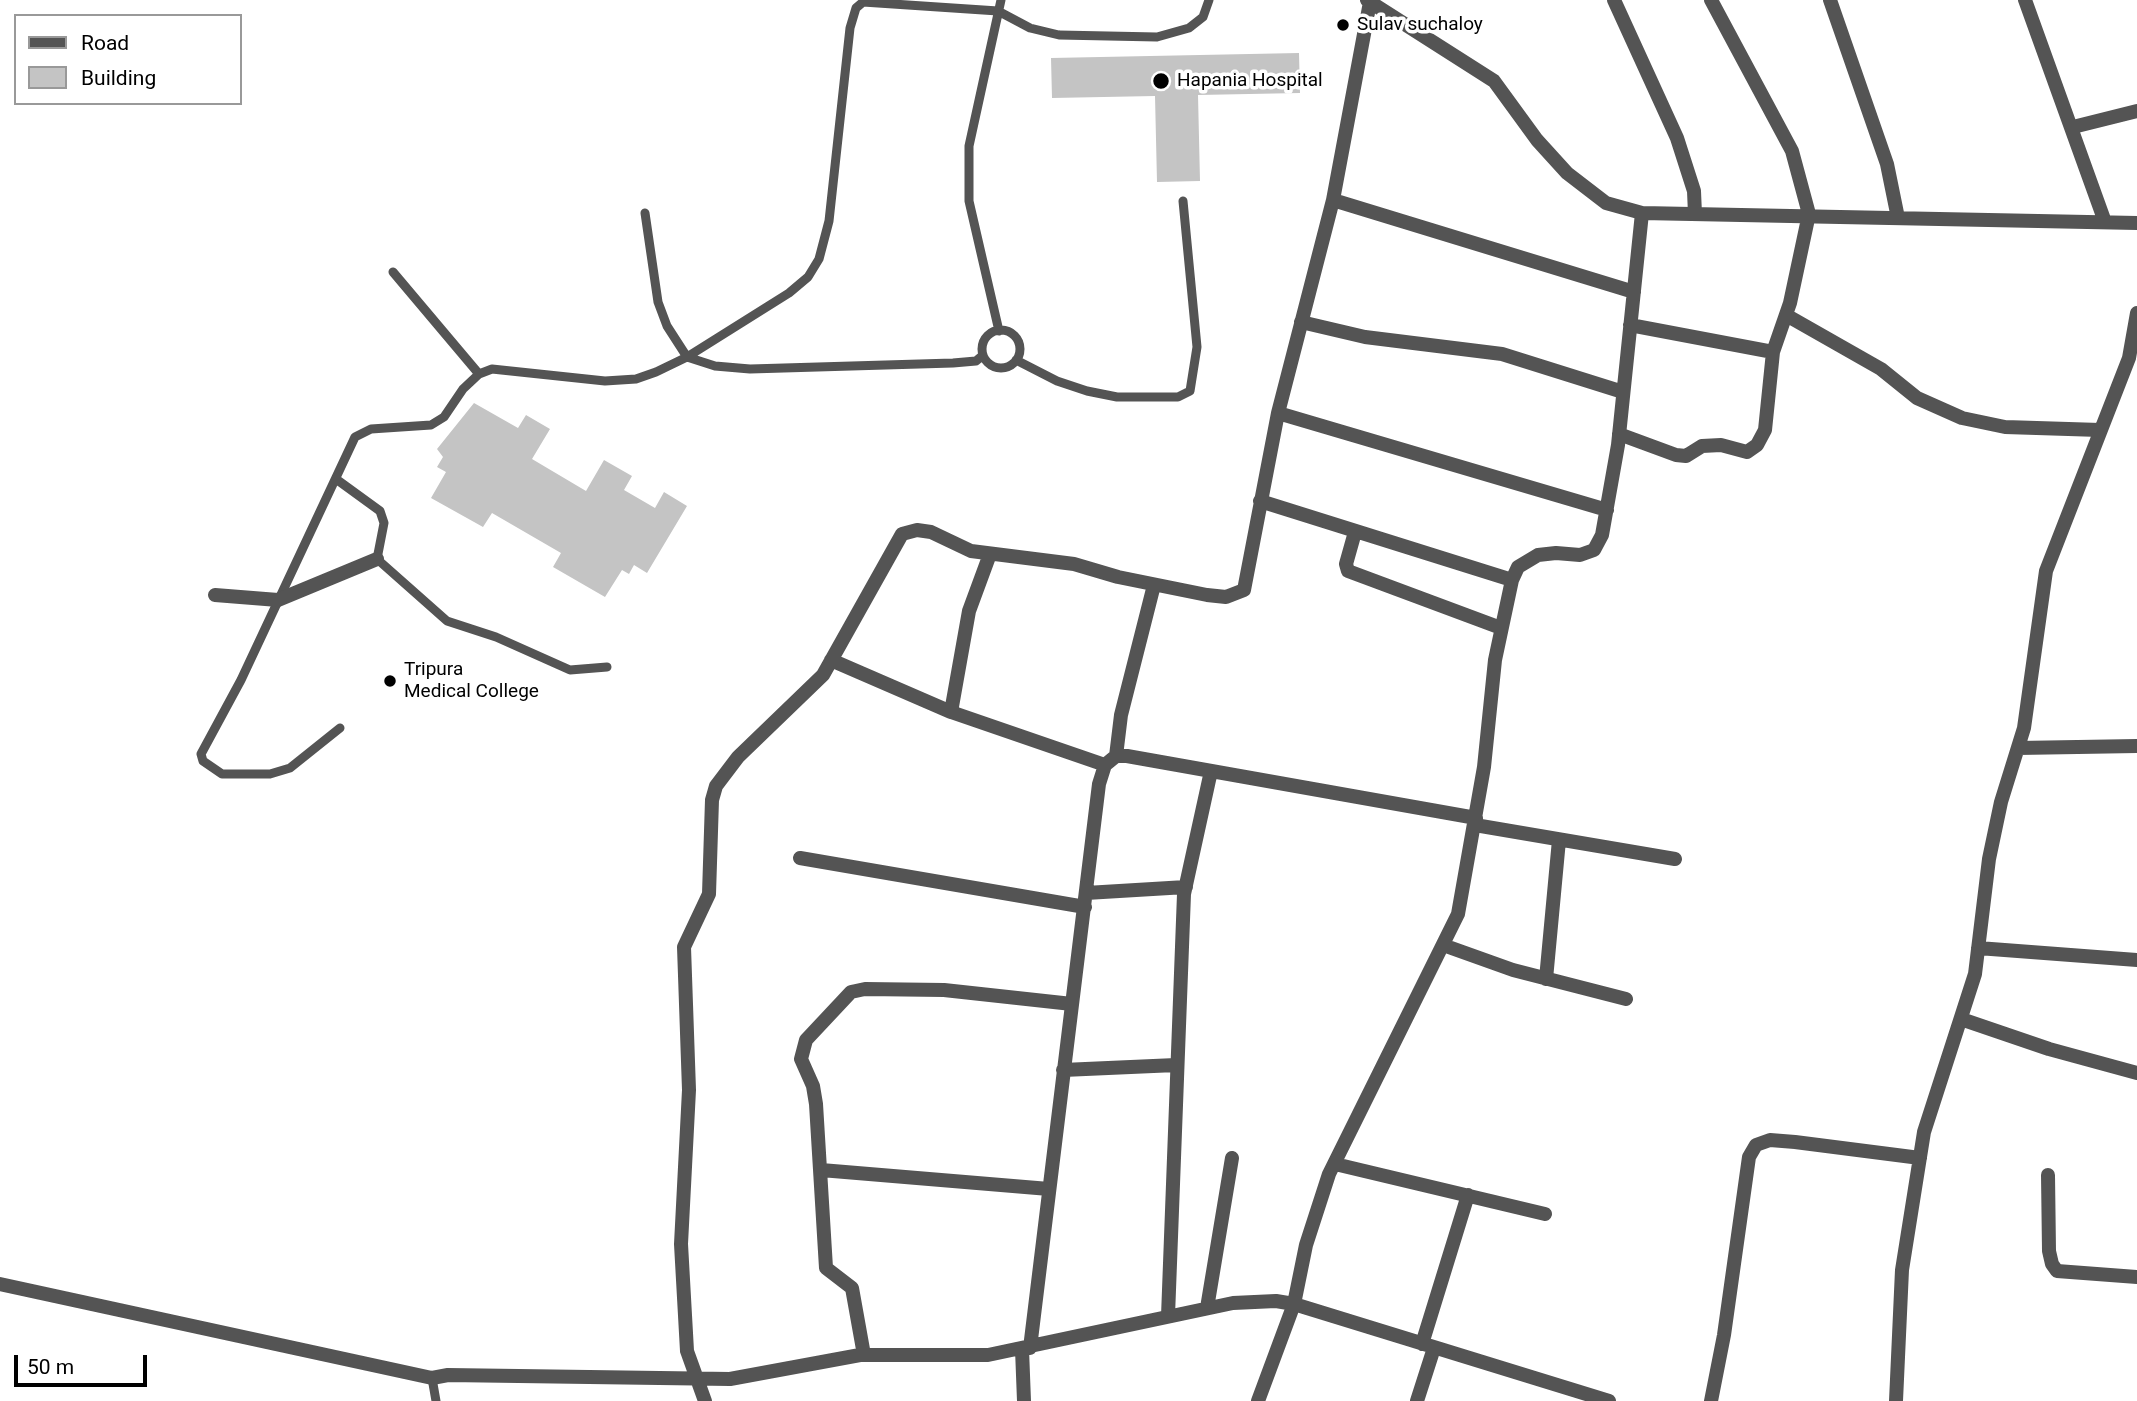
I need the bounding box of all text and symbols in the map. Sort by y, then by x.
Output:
legend [14,14,242,105]
place label: Sulav suchaloy [1357,14,1483,36]
marker: Sulav suchaloy [1335,17,1351,33]
text: Road [81,31,129,55]
text: Building [81,66,156,90]
place label: Hapania Hospital [1177,70,1323,92]
marker: Hapania Hospital [1151,71,1171,91]
place label: Tripura Medical College [404,659,539,703]
marker: Tripura Medical College [382,673,398,689]
scale bar [18,1342,150,1386]
text: 50 m [27,1355,74,1379]

